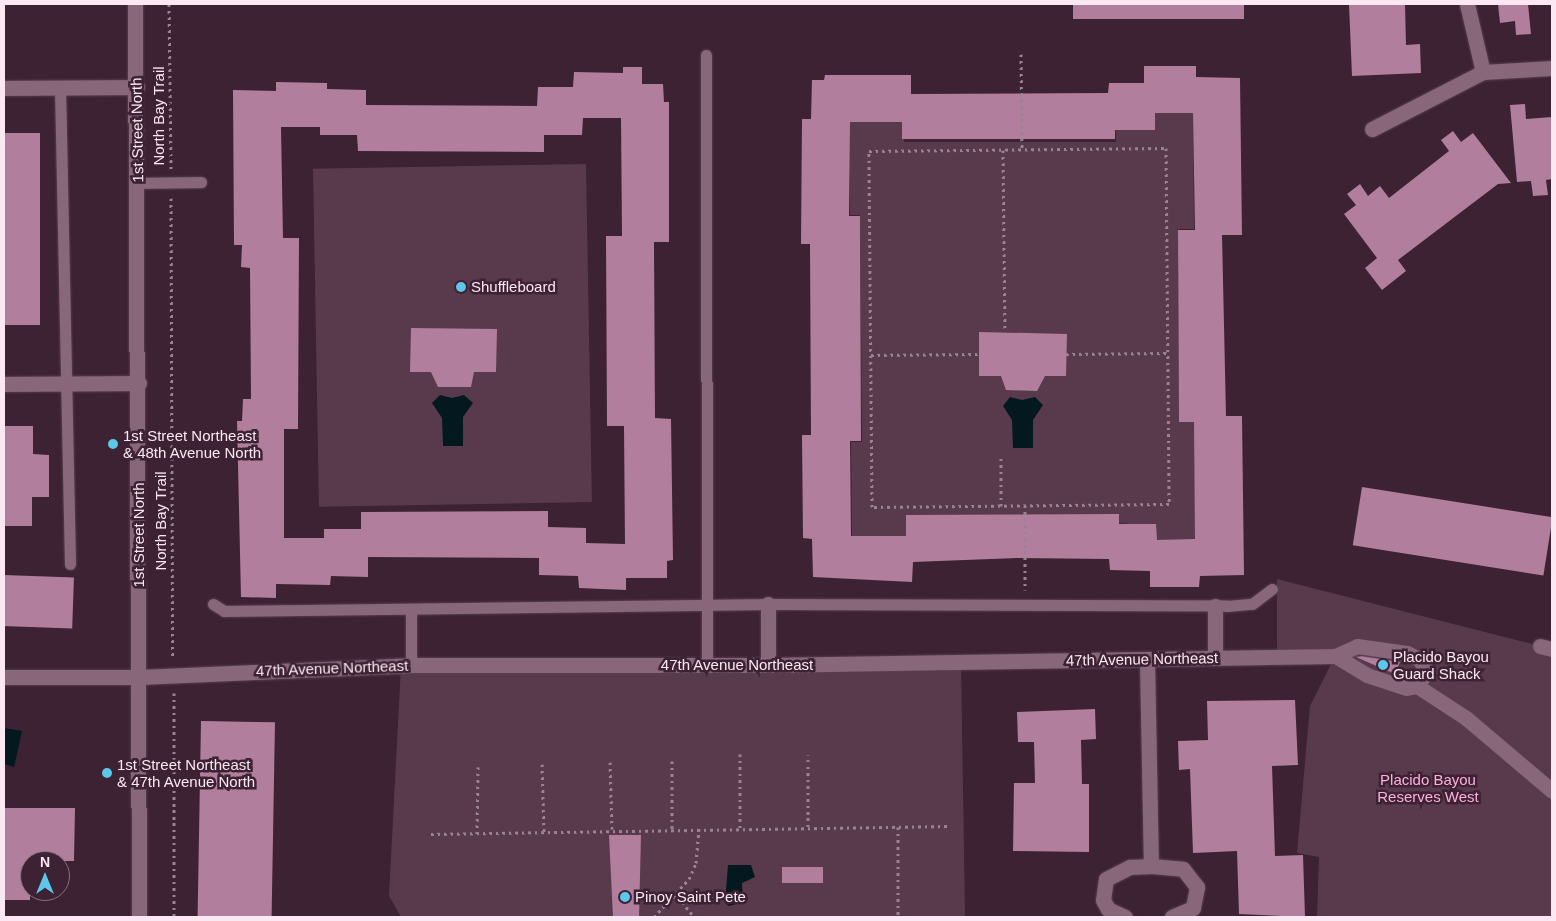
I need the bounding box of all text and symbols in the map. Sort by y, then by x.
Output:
street label: North Bay Trail [150,66,168,166]
street label: 1st Street North [127,77,147,183]
place label: Shuffleboard [471,278,556,296]
marker: Shuffleboard [455,281,467,293]
place label: 1st Street Northeast & 48th Avenue North [123,426,262,461]
marker: 1st Street Northeast & 48th Avenue North [107,438,119,450]
street label: North Bay Trail [152,471,170,571]
street label: 1st Street North [130,482,148,588]
place label: Placido Bayou Guard Shack [1393,647,1489,682]
street label: 47th Avenue Northeast [1065,649,1219,669]
street label: 47th Avenue Northeast [255,656,409,680]
street label: 47th Avenue Northeast [660,656,814,674]
marker: Placido Bayou Guard Shack [1377,659,1389,671]
place label: 1st Street Northeast & 47th Avenue North [117,755,256,790]
marker: 1st Street Northeast & 47th Avenue North [101,767,113,779]
park label: Placido Bayou Reserves West [1377,770,1479,805]
north arrow [20,851,70,901]
text: N [40,854,50,870]
place label: Pinoy Saint Pete [635,888,746,906]
marker: Pinoy Saint Pete [619,891,631,903]

